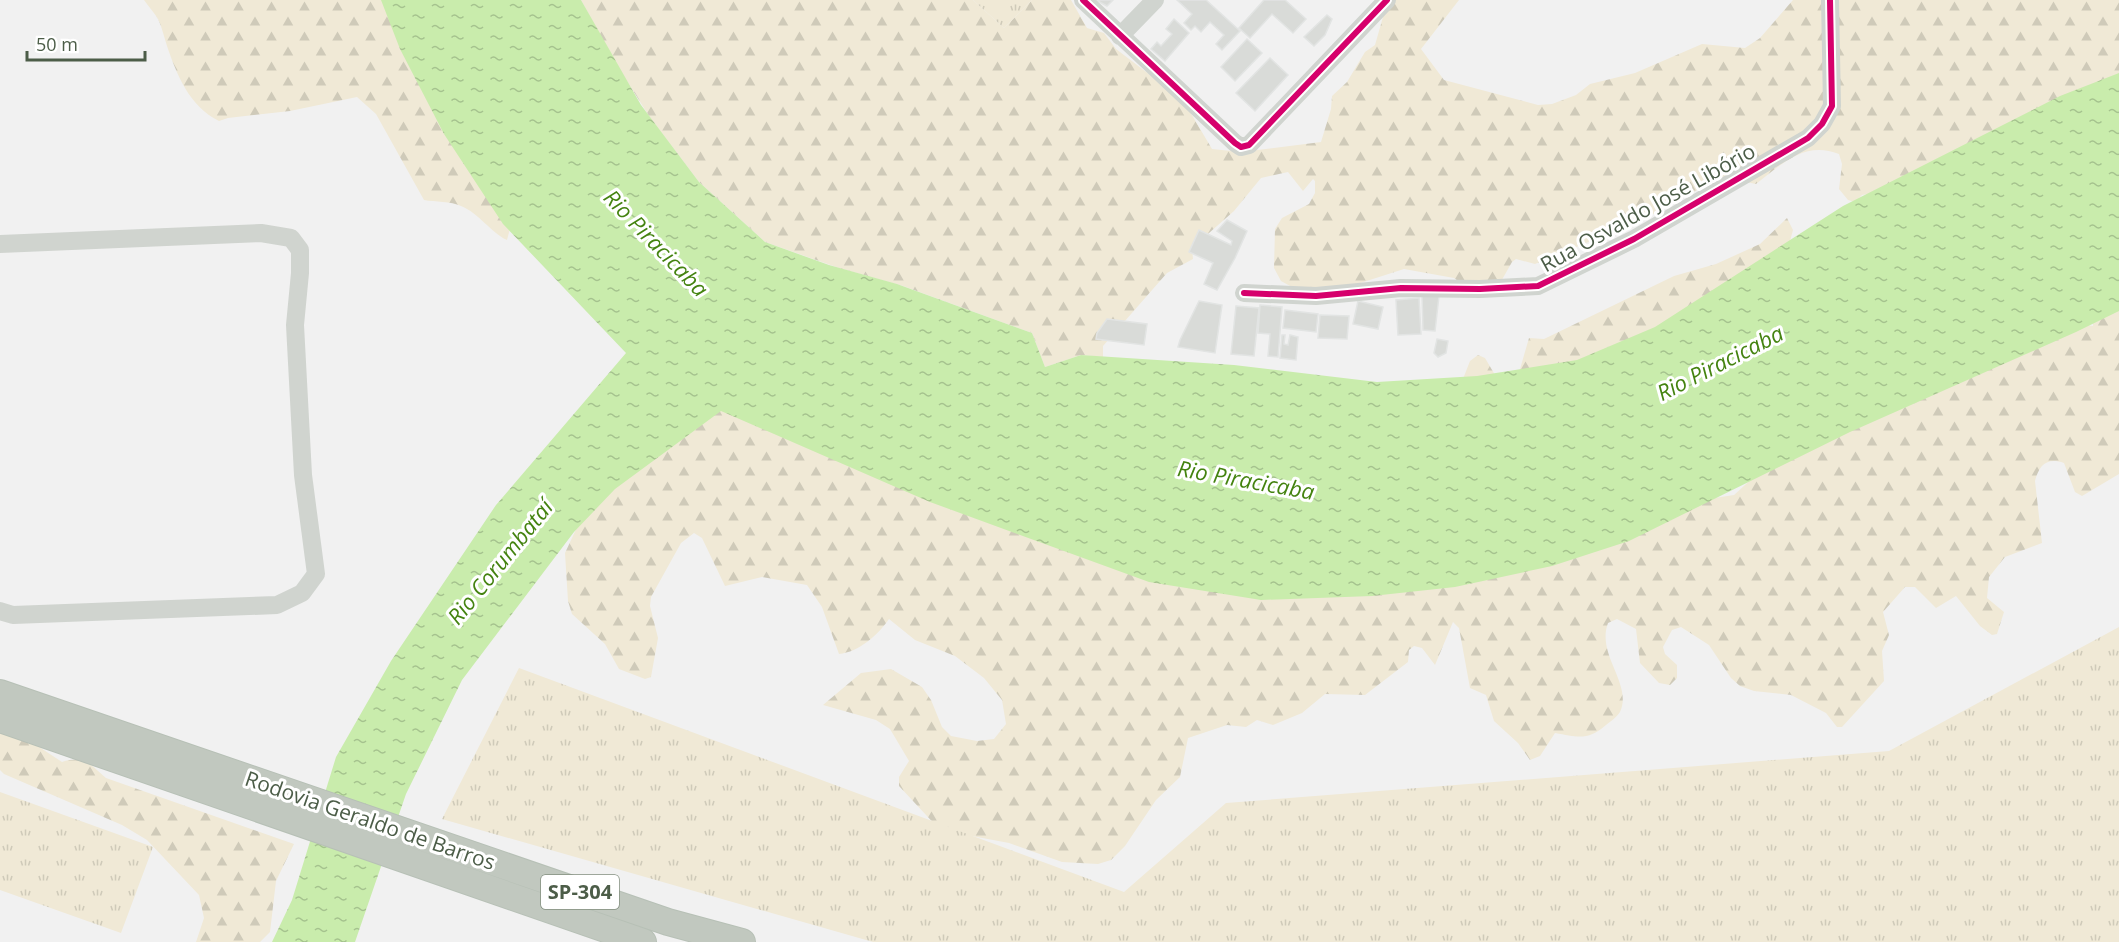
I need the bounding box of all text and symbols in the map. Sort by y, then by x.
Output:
scale bar [27,24,146,62]
text: 50 m [36,32,78,56]
street label: Rua Osvaldo José Libório [1535,136,1760,278]
water label: Rio Piracicaba [598,182,716,303]
water label: Rio Piracicaba [1651,317,1788,407]
water label: Rio Piracicaba [1175,452,1317,506]
water label: Rio Corumbataí [440,491,560,630]
street label: Rodovia Geraldo de Barros [242,764,499,876]
road number: SP-304 [541,875,619,909]

